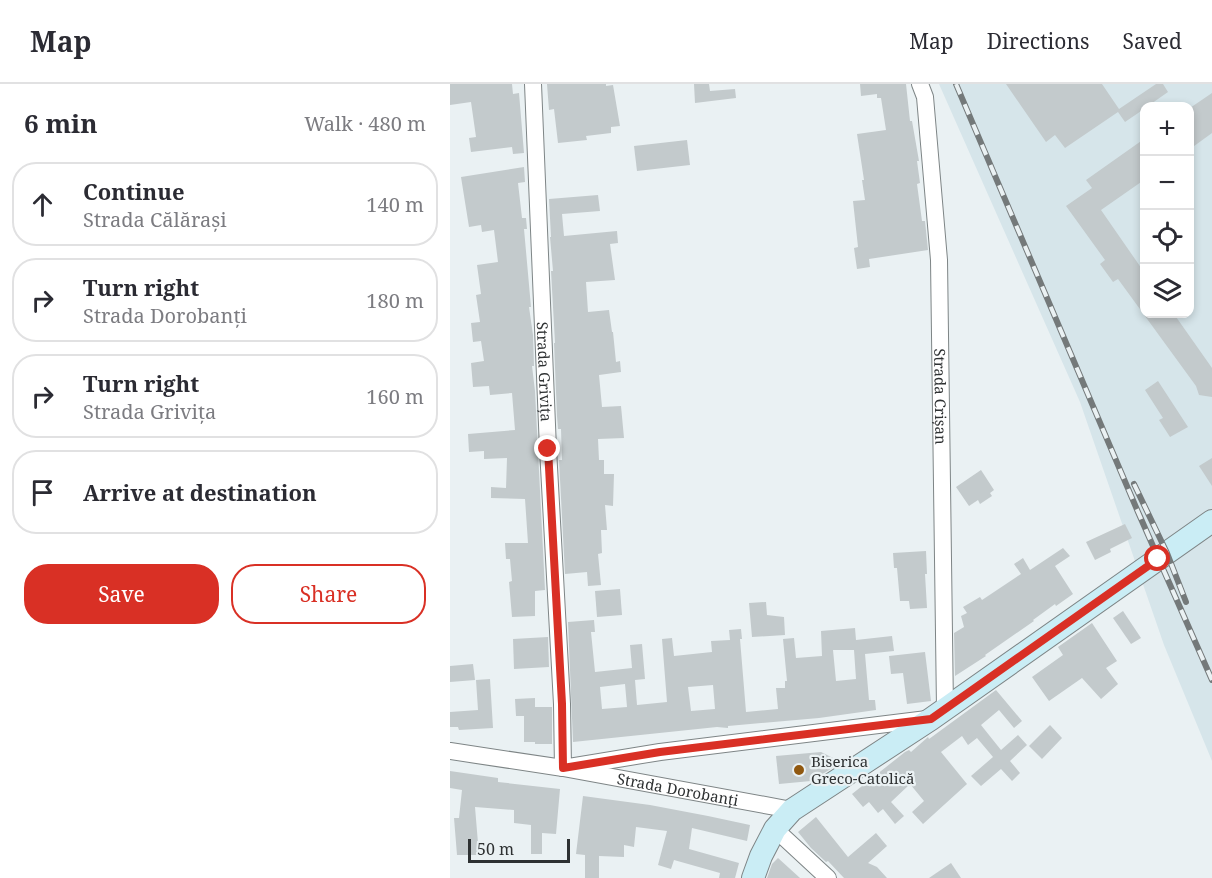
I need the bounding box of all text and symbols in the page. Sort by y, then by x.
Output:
text: Map [30,22,92,60]
text: Map [909,27,954,55]
text: Directions [987,27,1089,55]
text: Saved [1122,27,1182,55]
map controls [1140,102,1194,318]
button: + [1140,102,1194,156]
text: 6 min [24,105,98,141]
text: Walk · 480 m [304,110,426,137]
button: − [1140,156,1194,210]
text: Continue [83,176,185,206]
icon: ahead [26,188,59,221]
text: 140 m [366,191,424,218]
text: Strada Călărași [83,206,227,233]
button: locate [1140,210,1194,264]
button: layers [1140,264,1194,318]
text: Turn right [83,272,199,302]
icon: right [26,284,59,317]
text: 180 m [366,287,424,314]
text: Strada Dorobanți [83,302,247,329]
street label: Strada Grivița [533,321,557,422]
street label: Strada Crișan [930,348,951,445]
text: Turn right [83,368,199,398]
icon: right [26,380,59,413]
text: 160 m [366,383,424,410]
text: Strada Grivița [83,398,216,425]
route end [534,435,560,461]
icon: arrive [26,476,59,509]
text: Arrive at destination [83,477,317,507]
route start [1144,545,1170,571]
button: Save [24,564,219,624]
button: Share [231,564,426,624]
place label: Biserica Greco-Catolică [811,751,914,788]
marker: Biserica Greco-Catolică [792,763,806,777]
street label: Strada Dorobanți [616,768,740,810]
scale bar [468,836,570,864]
text: 50 m [477,838,514,860]

